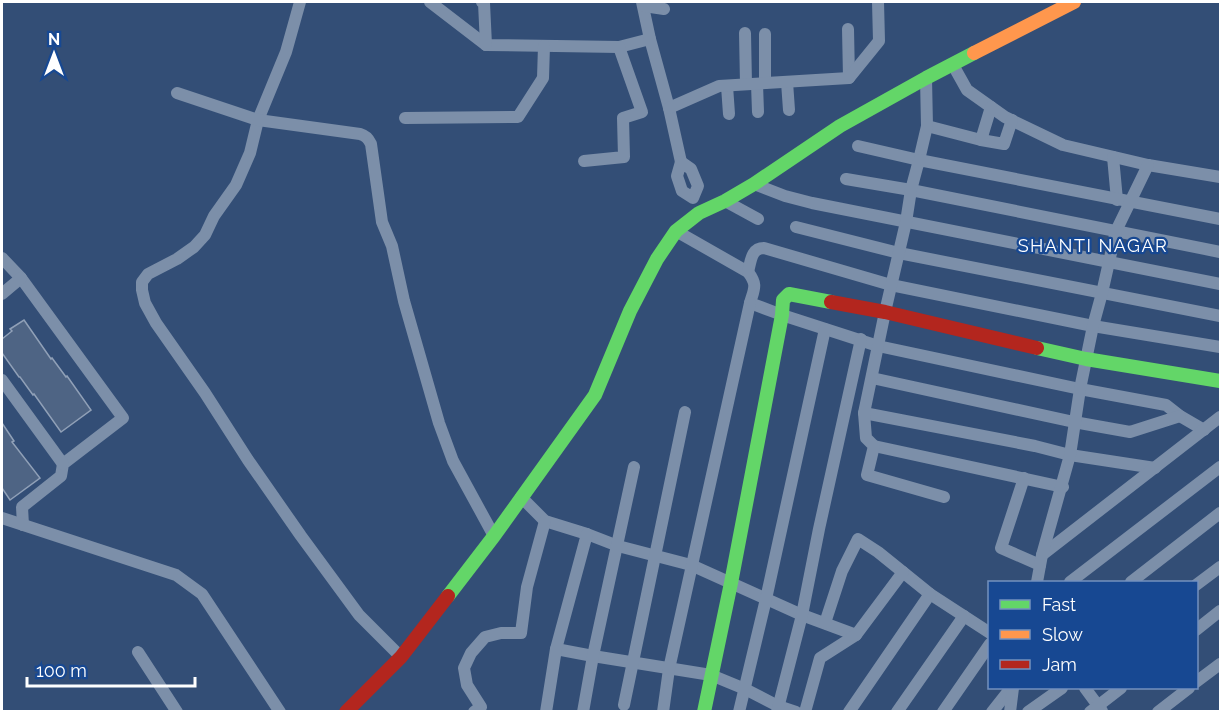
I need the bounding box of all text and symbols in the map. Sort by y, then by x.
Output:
north arrow [24,24,84,84]
text: N [48,30,60,49]
district label: SHANTI NAGAR [1018,235,1168,256]
legend [988,581,1198,689]
text: Fast [1042,594,1076,615]
text: Slow [1042,624,1083,645]
scale bar [27,650,195,688]
text: Jam [1042,654,1077,675]
text: 100 m [36,660,87,681]

